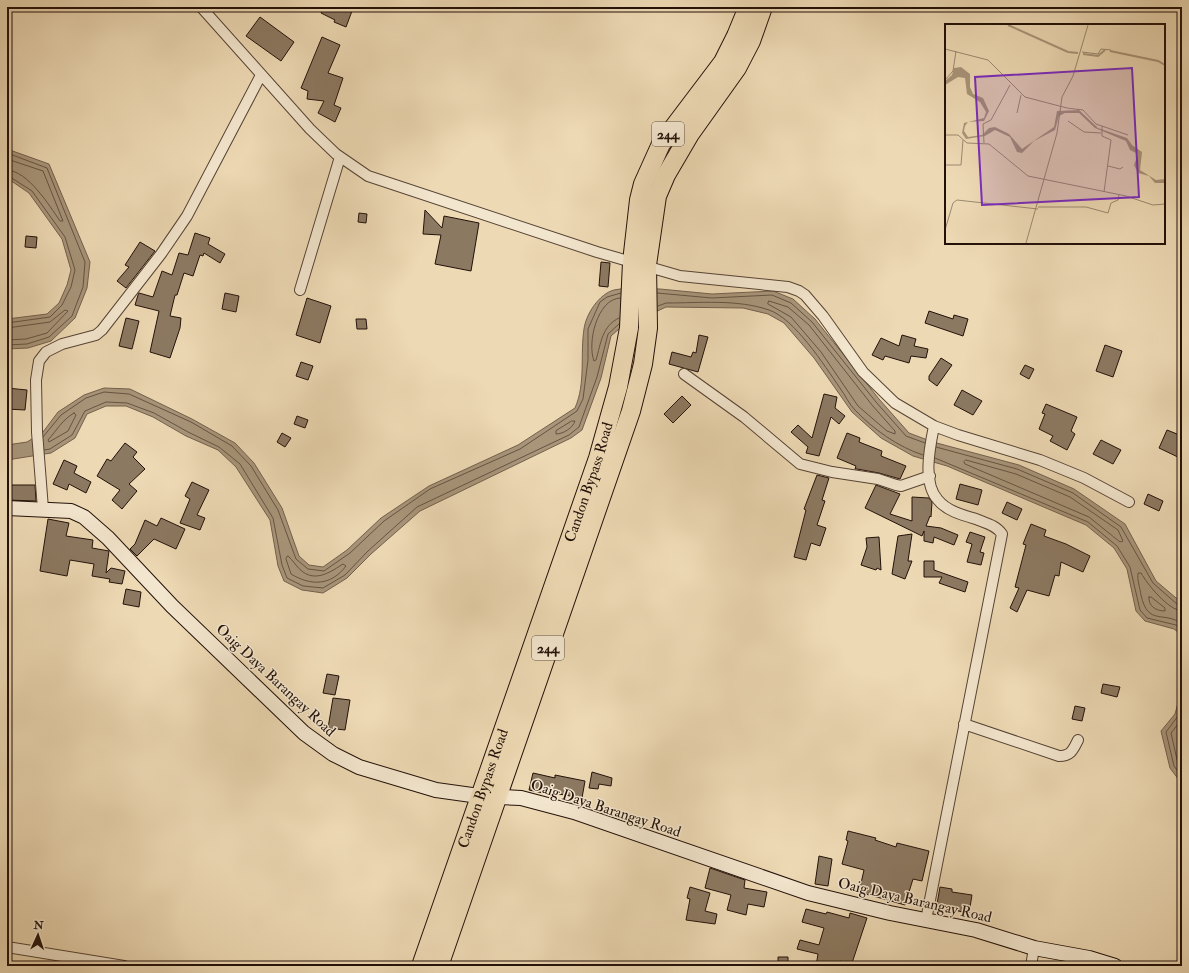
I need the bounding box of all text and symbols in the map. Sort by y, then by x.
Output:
inset map [945,24,1165,244]
road number: 244 [652,122,684,146]
street label: Candon Bypass Road [560,420,618,545]
street label: Oaig Daya Barangay Road [212,620,340,741]
road number: 244 [532,636,564,660]
street label: Candon Bypass Road [454,726,513,851]
street label: Oaig Daya Barangay Road [528,775,684,842]
street label: Oaig Daya Barangay Road [836,874,994,928]
north arrow [18,915,58,955]
text: N [32,919,45,932]

